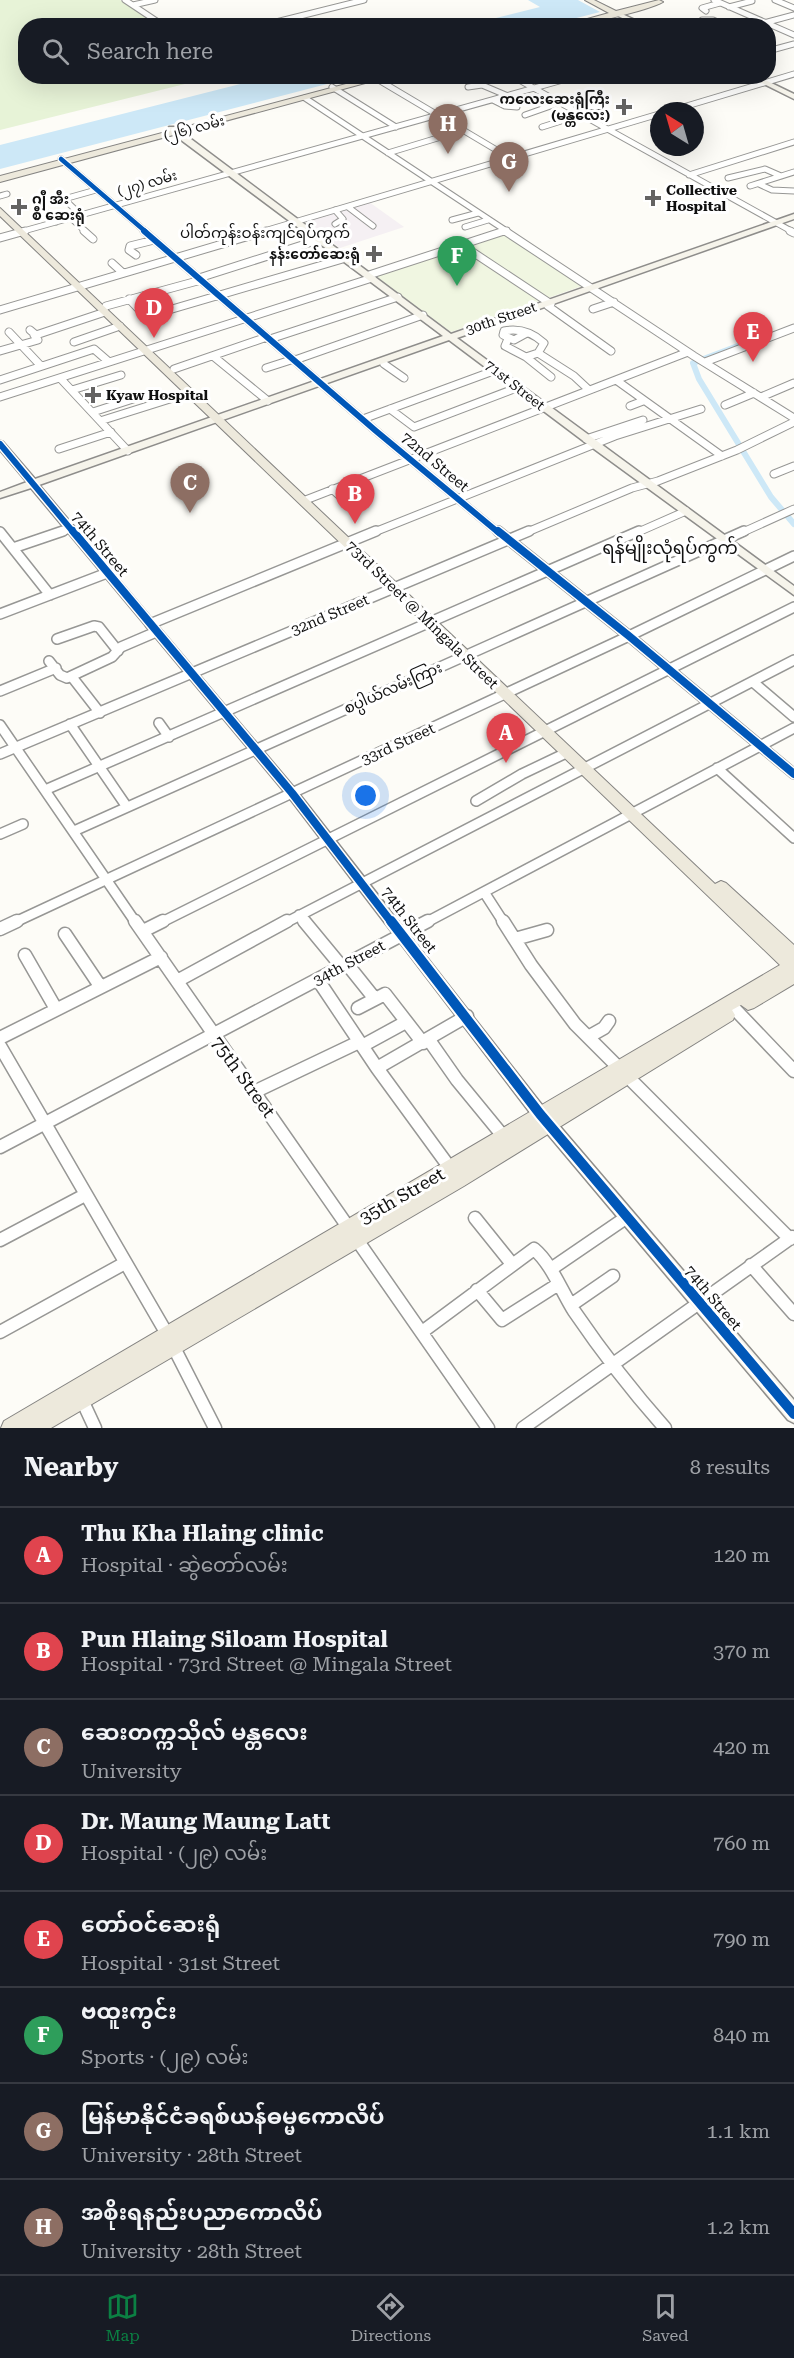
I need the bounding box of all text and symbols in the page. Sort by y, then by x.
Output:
search box [18,18,776,84]
icon: search [39,35,72,68]
text: Search here [87,39,213,64]
place label: ကလေးဆေးရုံကြီး (မန္တလေး) [500,89,610,127]
marker: ကလေးဆေးရုံကြီး (မန္တလေး) [615,98,633,116]
north arrow [650,102,704,156]
pin: H [428,104,468,154]
street label: (၂၆) လမ်း [161,110,227,148]
pin: G [490,142,528,192]
street label: (၂၇) လမ်း [115,165,180,203]
place label: Collective Hospital [666,182,737,214]
place label: ဂျီ အီး စီ ဆေးရုံ [32,189,85,227]
marker: Collective Hospital [644,189,662,207]
marker: ဂျီ အီး စီ ဆေးရုံ [10,198,28,216]
district label: ပါတ်ကုန်းဝန်းကျင်ရပ်ကွက် [180,223,350,245]
pin: F [438,236,476,286]
place label: နန်းတော်ဆေးရုံ [269,244,360,266]
marker: နန်းတော်ဆေးရုံ [365,245,383,263]
pin: D [134,288,174,338]
street label: 30th Street [464,298,538,338]
pin: E [734,312,772,362]
street label: 71st Street [482,357,548,413]
marker: Kyaw Hospital [84,386,102,404]
place label: Kyaw Hospital [106,387,209,403]
street label: 72nd Street [397,428,473,496]
pin: C [170,464,210,513]
pin: B [336,474,374,524]
street label: 74th Street [68,508,133,580]
district label: ရန်မျိုးလုံရပ်ကွက် [602,534,738,563]
street label: 73rd Street @ Mingala Street [342,537,502,693]
street label: 32nd Street [288,590,372,639]
street label: စပ္ပါယ်လမ်းကြား [341,657,446,721]
pin: A [486,714,526,763]
street label: 33rd Street [358,719,438,769]
your location [351,781,380,810]
street label: 74th Street [378,883,441,957]
street label: 34th Street [310,936,388,989]
street label: 75th Street [207,1032,280,1121]
street label: 35th Street [355,1163,448,1228]
street label: 74th Street [681,1262,746,1334]
text: Nearby [24,1452,118,1482]
text: 8 results [690,1455,770,1479]
text: Thu Kha Hlaing clinic [81,1521,324,1546]
text: A [36,1543,51,1567]
text: 120 m [713,1543,770,1567]
text: Hospital · ဆွဲတော်လမ်း [81,1553,288,1577]
text: Pun Hlaing Siloam Hospital [81,1627,388,1652]
text: B [36,1639,51,1663]
text: 370 m [713,1639,770,1663]
text: Hospital · 73rd Street @ Mingala Street [81,1652,452,1676]
text: ဆေးတက္ကသိုလ် မန္တလေး [81,1720,308,1745]
text: C [37,1735,51,1759]
text: 420 m [713,1735,770,1759]
text: University [81,1759,182,1783]
text: Dr. Maung Maung Latt [81,1809,330,1834]
text: D [35,1831,52,1855]
text: 760 m [713,1831,770,1855]
text: Hospital · (၂၉) လမ်း [81,1841,267,1865]
text: တော်ဝင်ဆေးရုံ [81,1912,220,1937]
text: E [37,1927,50,1951]
text: 790 m [713,1927,770,1951]
text: Hospital · 31st Street [81,1951,280,1975]
text: ဗထူးကွင်း [81,1999,177,2024]
text: F [37,2023,50,2047]
text: 840 m [713,2023,770,2047]
text: Sports · (၂၉) လမ်း [81,2045,248,2069]
text: မြန်မာနိုင်ငံခရစ်ယန်ဓမ္မကောလိပ် [81,2104,384,2129]
text: G [36,2119,51,2143]
text: 1.1 km [706,2119,770,2143]
text: University · 28th Street [81,2143,302,2167]
text: အစိုးရနည်းပညာကောလိပ် [81,2200,322,2225]
text: H [35,2215,52,2239]
text: 1.2 km [706,2215,770,2239]
text: University · 28th Street [81,2239,302,2263]
tab: Map [105,2290,140,2345]
tab: Directions [351,2290,431,2345]
tab: Saved [642,2290,689,2345]

